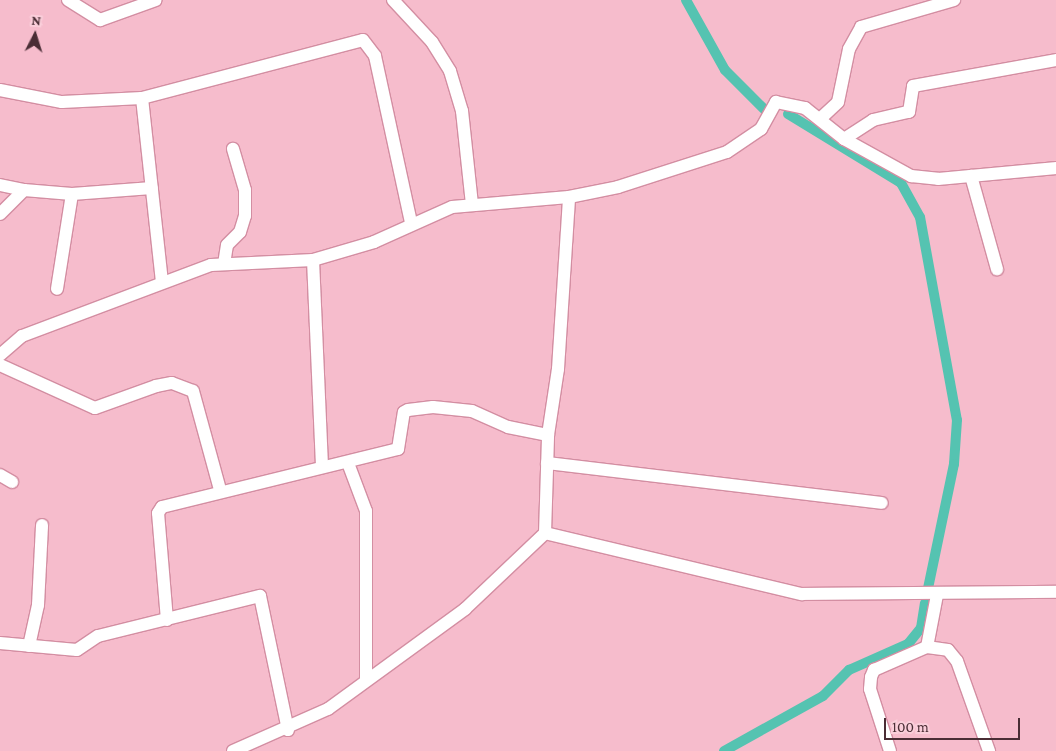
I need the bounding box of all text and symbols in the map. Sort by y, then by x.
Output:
north arrow [10,10,60,60]
text: N [31,12,42,28]
scale bar [886,708,1022,740]
text: 100 m [892,719,929,735]

